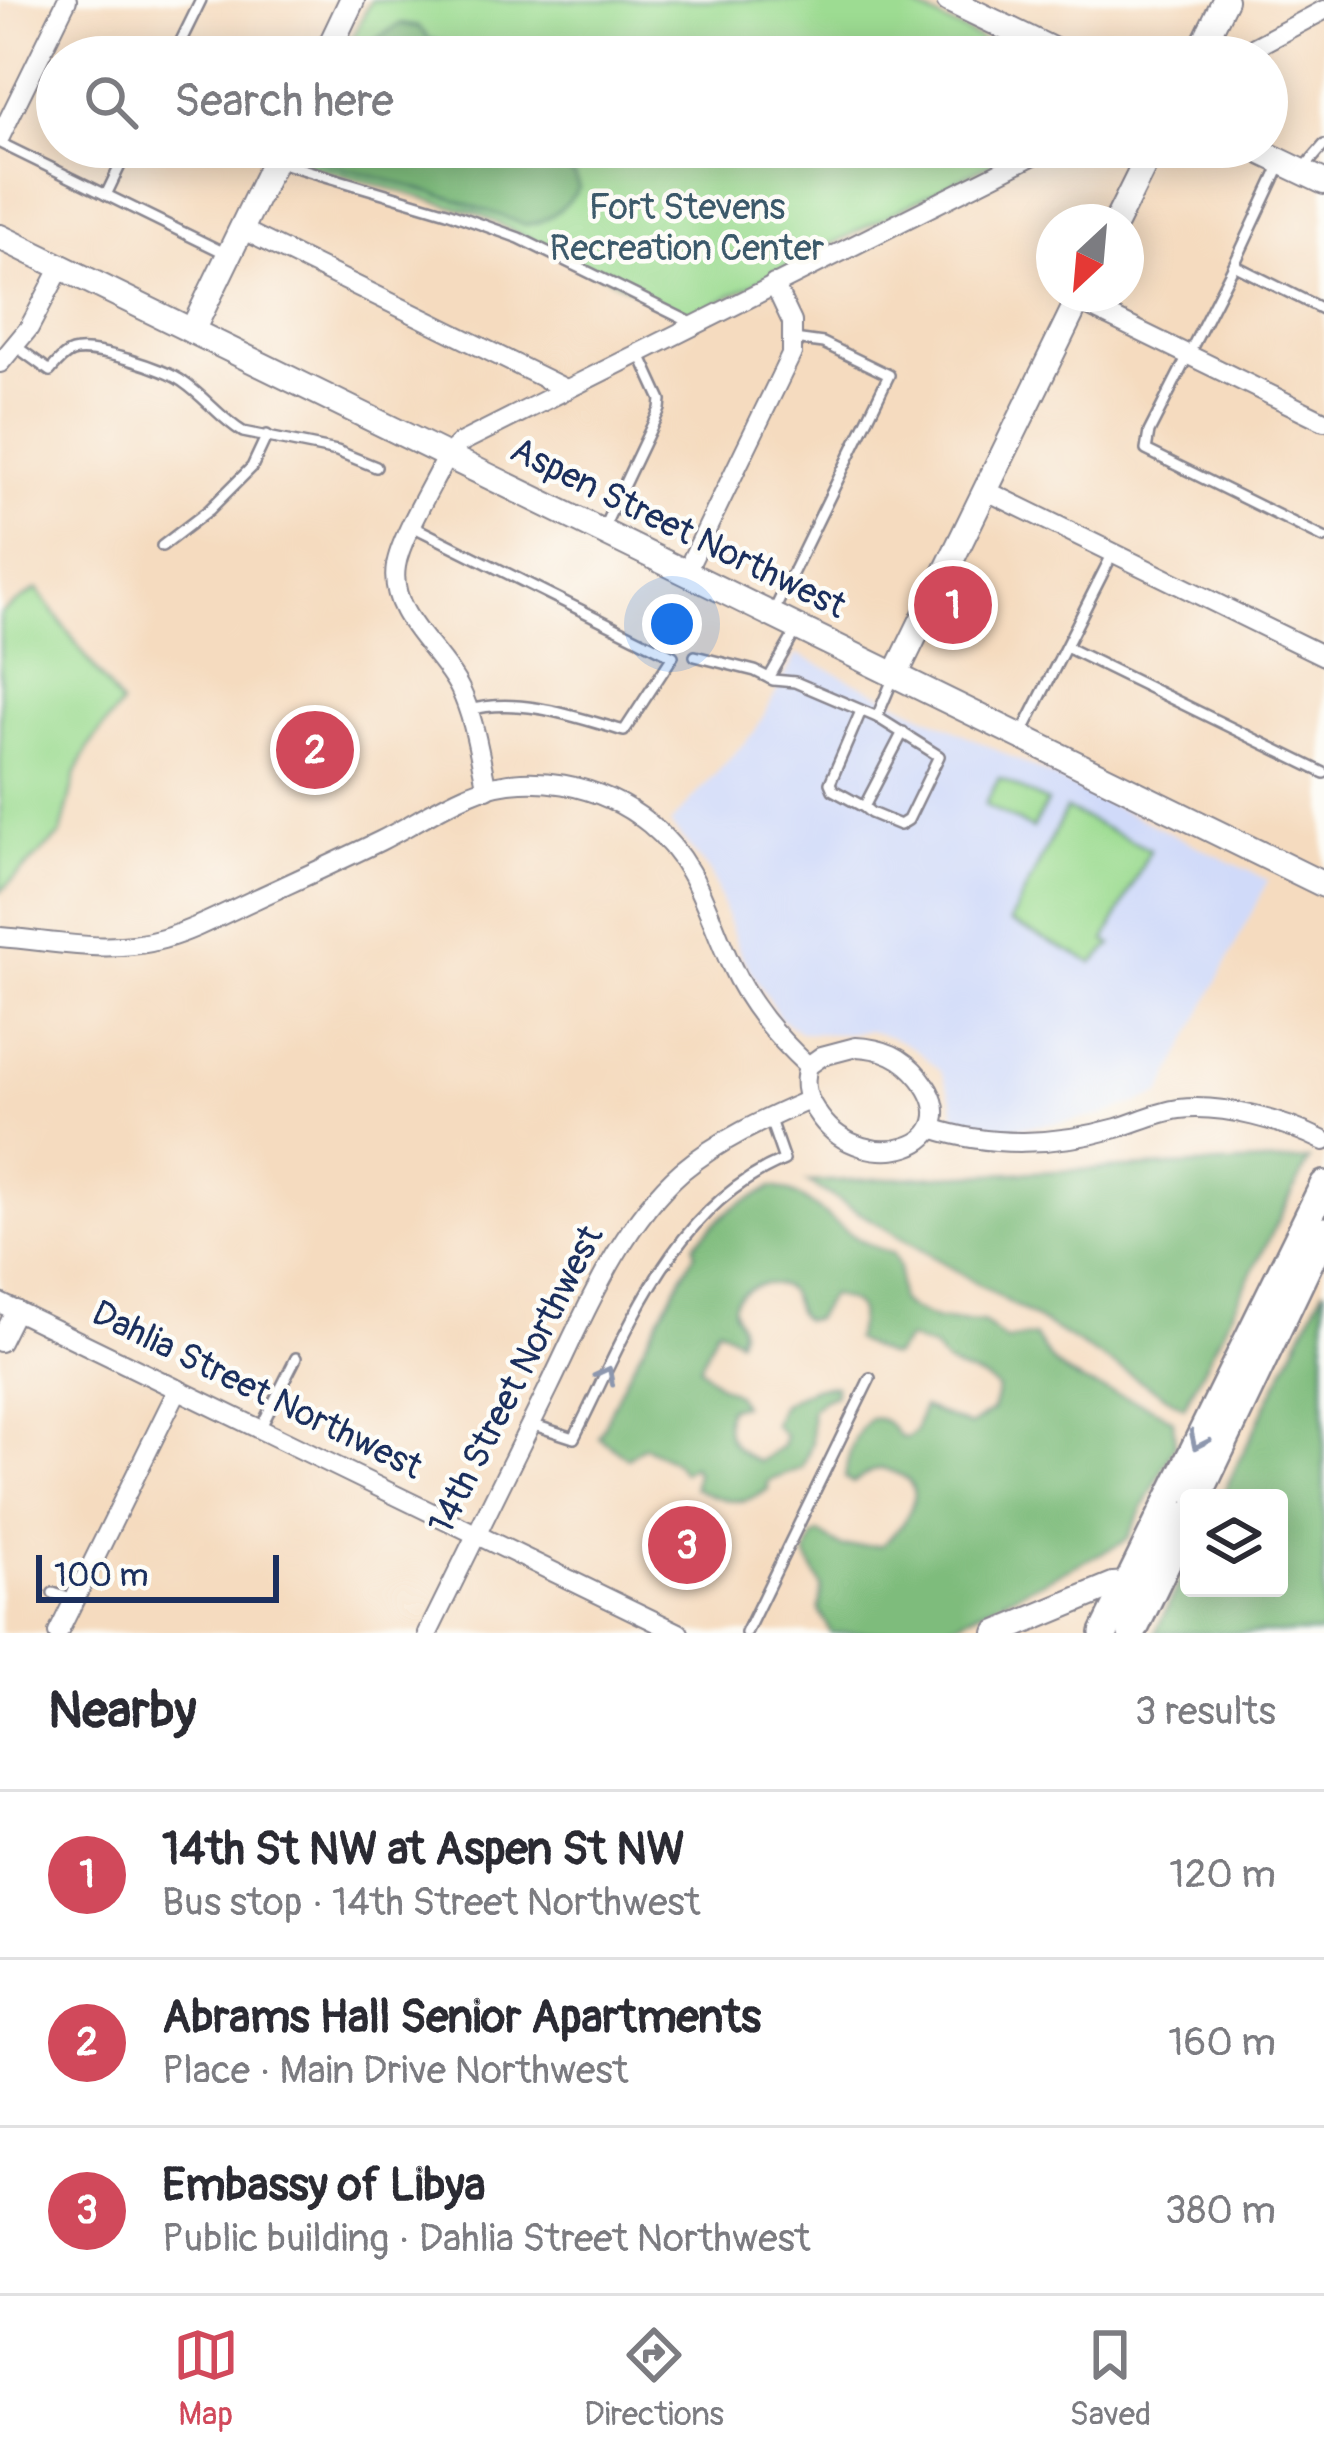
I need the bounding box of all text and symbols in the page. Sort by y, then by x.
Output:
search box [36,36,1288,168]
icon: search [78,69,144,135]
text: Search here [174,74,394,130]
park label: Fort Stevens Recreation Center [550,185,825,271]
north arrow [1036,204,1144,312]
street label: Aspen Street Northwest [503,427,854,629]
pin: 1 [914,560,992,650]
your location [642,594,702,654]
pin: 2 [276,705,354,795]
street label: 14th Street Northwest [419,1218,613,1542]
street label: Dahlia Street Northwest [85,1290,430,1490]
one-way arrow [592,1365,615,1387]
one-way arrow [1189,1429,1213,1450]
map controls [1180,1489,1288,1597]
button: layers [1180,1489,1288,1597]
pin: 3 [648,1500,726,1590]
scale bar [36,1549,279,1602]
text: 100 m [54,1555,148,1596]
text: Nearby [48,1679,196,1743]
text: 3 results [1135,1687,1276,1736]
text: 14th St NW at Aspen St NW [162,1822,685,1878]
text: 1 [79,1850,95,1899]
text: 120 m [1169,1850,1276,1899]
text: Bus stop · 14th Street Northwest [162,1878,701,1927]
text: Abrams Hall Senior Apartments [162,1990,761,2046]
text: 2 [76,2018,98,2067]
text: 160 m [1168,2018,1276,2067]
text: Place · Main Drive Northwest [162,2046,628,2095]
text: Embassy of Libya [162,2158,485,2214]
text: 3 [76,2186,98,2235]
text: 380 m [1165,2186,1276,2235]
text: Public building · Dahlia Street Northwest [162,2214,811,2263]
tab: Map [173,2322,239,2435]
tab: Directions [584,2322,724,2435]
tab: Saved [1069,2322,1151,2435]

